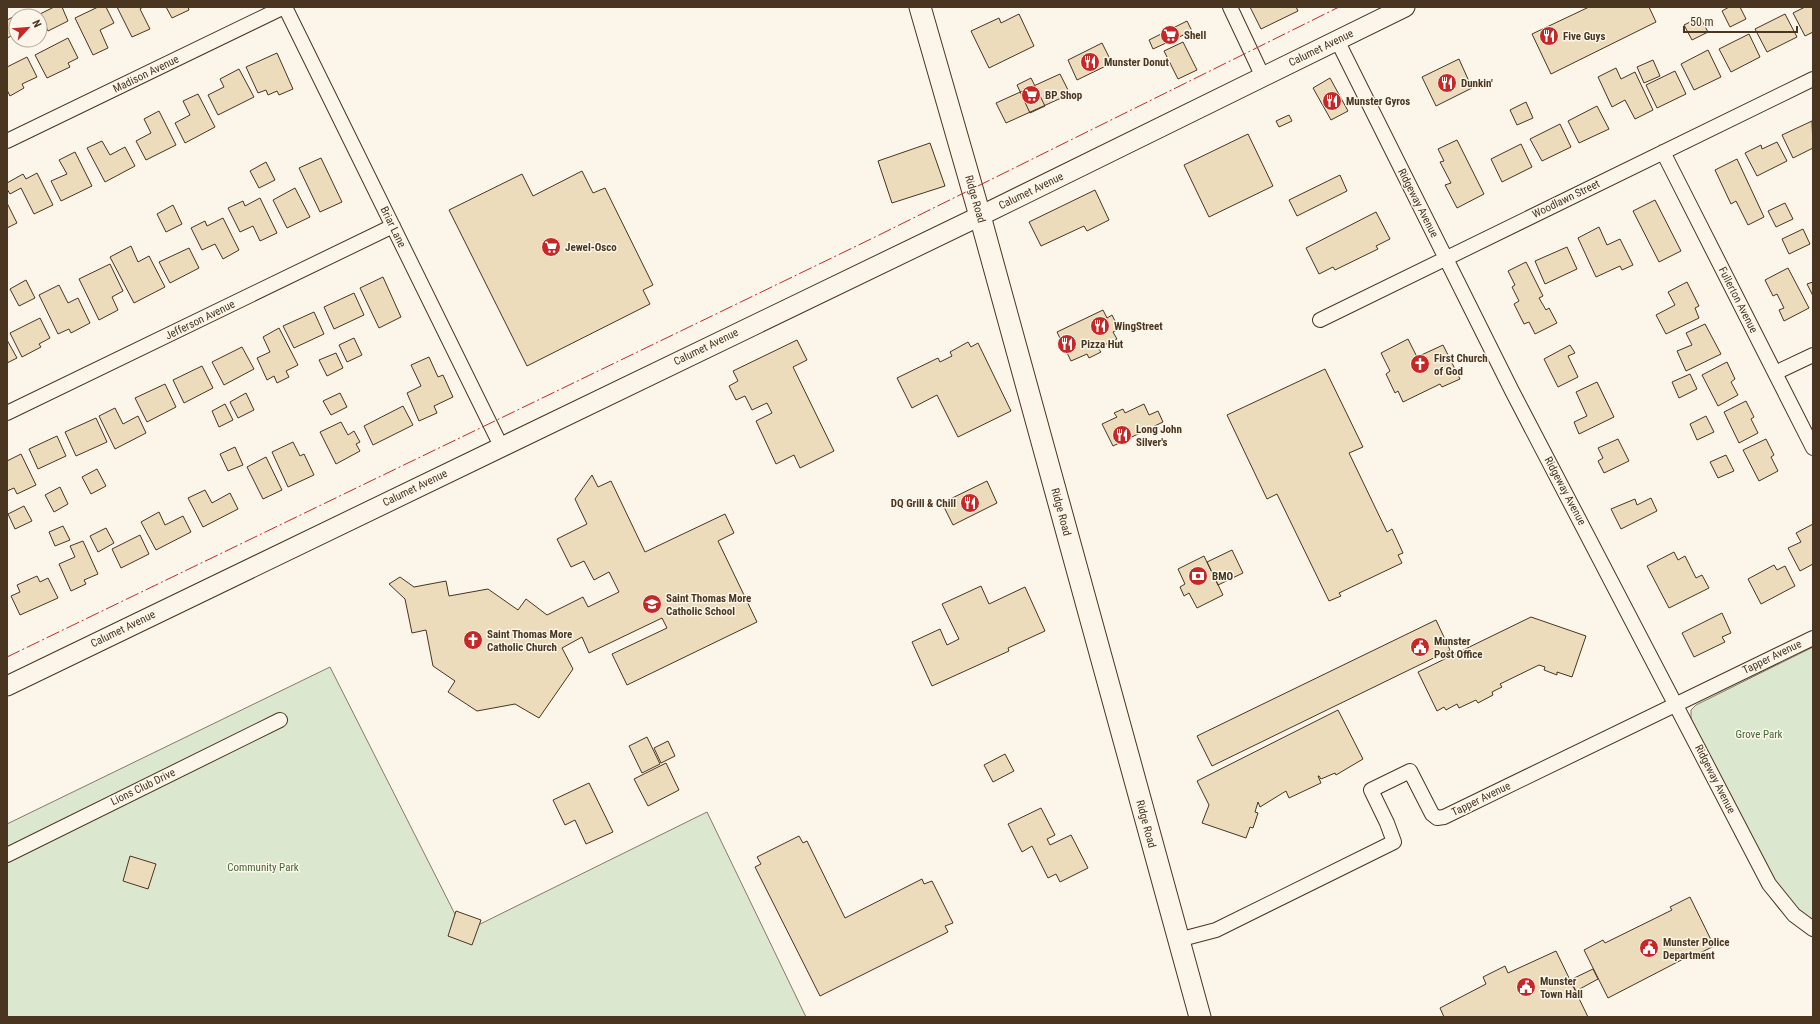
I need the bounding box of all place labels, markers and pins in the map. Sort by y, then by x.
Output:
supermarket icon: Shell [1159,24,1181,46]
restaurant icon: Five Guys [1538,25,1560,47]
place label: Shell [1184,29,1206,42]
place label: Five Guys [1563,30,1605,43]
restaurant icon: Munster Donut [1079,51,1101,73]
place label: Munster Donut [1104,56,1169,69]
restaurant icon: Dunkin' [1436,72,1458,94]
place label: Dunkin' [1461,77,1493,90]
supermarket icon: BP Shop [1020,84,1042,106]
place label: BP Shop [1045,89,1083,102]
restaurant icon: Munster Gyros [1321,90,1343,112]
place label: Munster Gyros [1346,95,1410,108]
supermarket icon: Jewel-Osco [540,236,562,258]
place label: Jewel-Osco [565,241,617,254]
restaurant icon: WingStreet [1089,315,1111,337]
place label: WingStreet [1114,320,1163,333]
restaurant icon: Pizza Hut [1056,333,1078,355]
place label: Pizza Hut [1081,338,1124,351]
place label: First Church of God [1434,352,1488,378]
church icon: First Church of God [1409,353,1431,375]
place label: Long John Silver's [1136,423,1182,449]
restaurant icon: Long John Silver's [1111,424,1133,446]
restaurant icon: DQ Grill & Chill [959,492,981,514]
place label: DQ Grill & Chill [891,497,956,510]
bank icon: BMO [1187,565,1209,587]
place label: BMO [1212,570,1234,583]
place label: Saint Thomas More Catholic School [666,592,751,618]
school or university icon: Saint Thomas More Catholic School [641,593,663,615]
place label: Saint Thomas More Catholic Church [487,628,572,654]
church icon: Saint Thomas More Catholic Church [462,629,484,651]
place label: Munster Post Office [1434,635,1483,661]
public building icon: Munster Post Office [1409,636,1431,658]
place label: Munster Police Department [1663,936,1730,962]
public building icon: Munster Police Department [1638,937,1660,959]
place label: Munster Town Hall [1540,975,1583,1001]
public building icon: Munster Town Hall [1515,976,1537,998]

